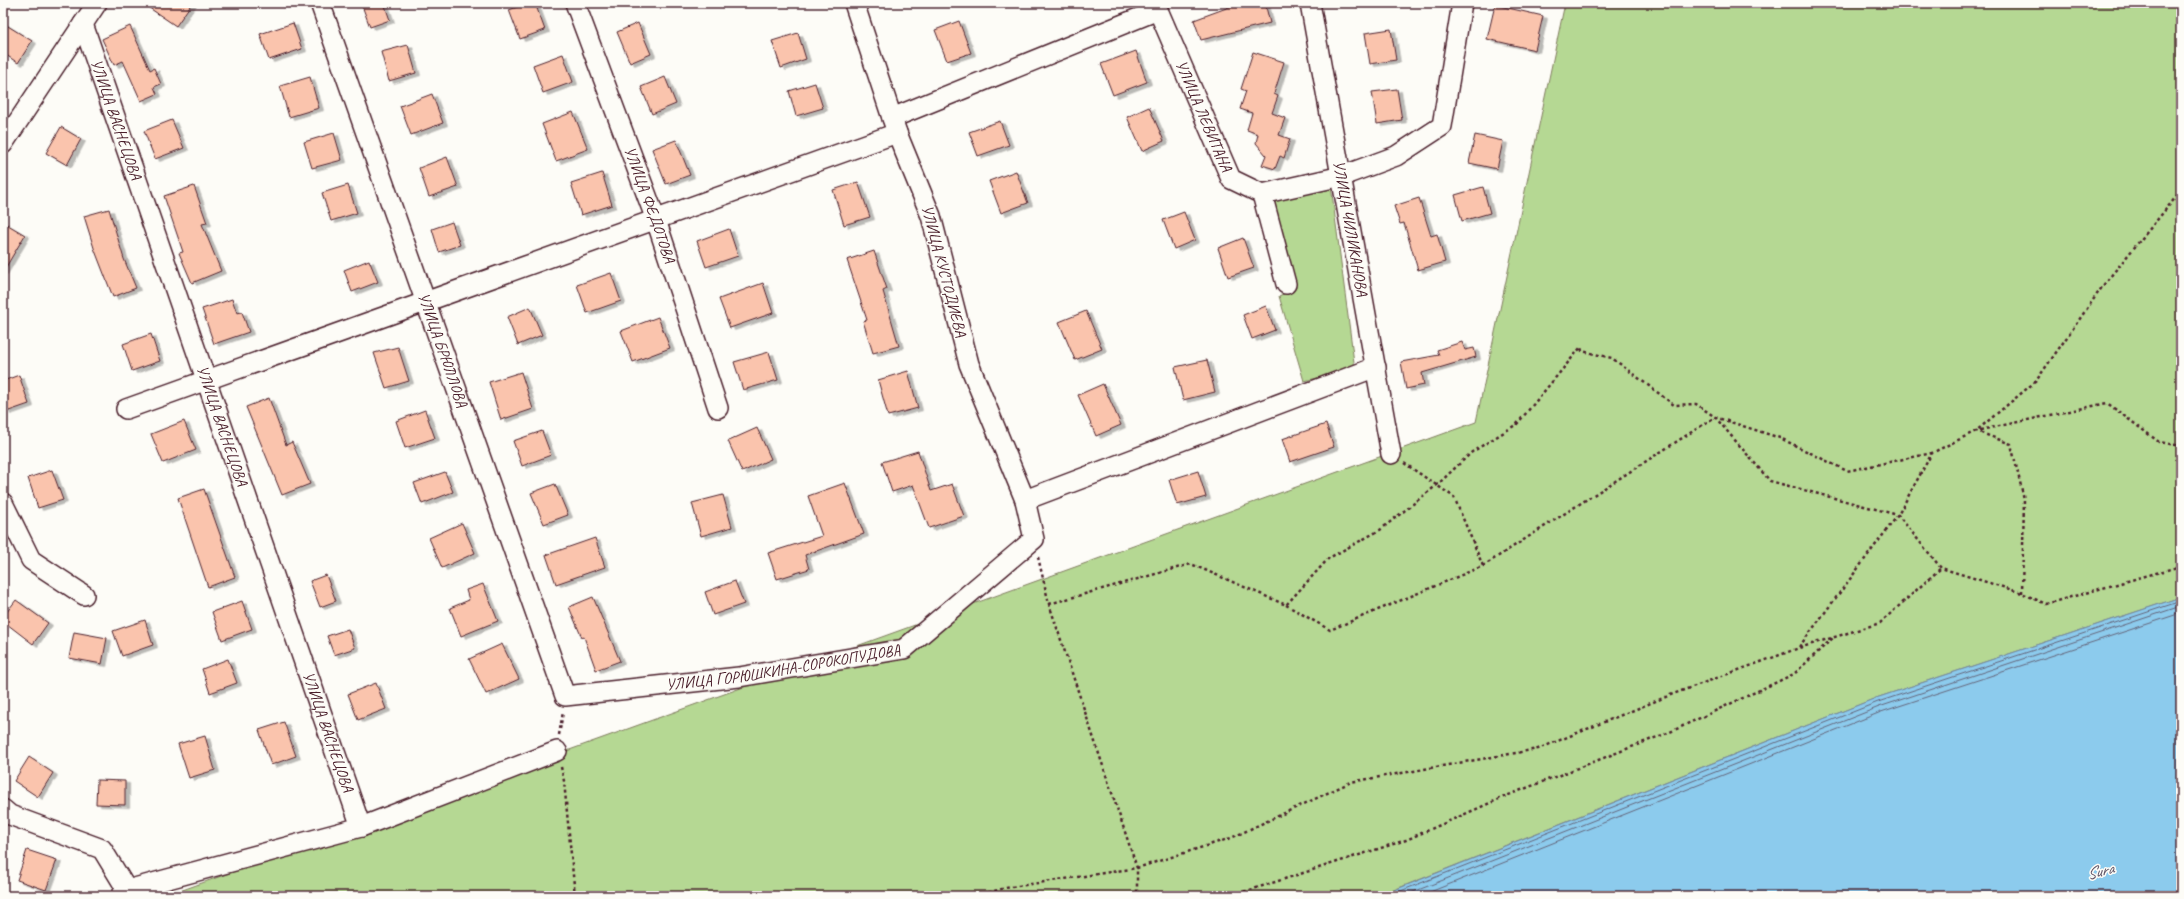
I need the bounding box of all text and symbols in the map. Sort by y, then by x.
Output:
street label: УЛИЦА ВАСНЕЦОВА [86,57,146,183]
street label: УЛИЦА ЛЕВИТАНА [1171,57,1237,175]
street label: УЛИЦА ФЕДОТОВА [619,144,680,266]
street label: УЛИЦА ЧИЛИКАНОВА [1328,159,1373,299]
street label: УЛИЦА КУСТОДИЕВА [917,203,971,340]
street label: УЛИЦА БРЮЛЛОВА [413,290,472,411]
street label: УЛИЦА ВАСНЕЦОВА [192,363,252,489]
street label: УЛИЦА ГОРЮШКИНА-СОРОКОПУДОВА [665,640,903,695]
street label: УЛИЦА ВАСНЕЦОВА [298,669,358,795]
water label: Sura [2084,857,2118,884]

